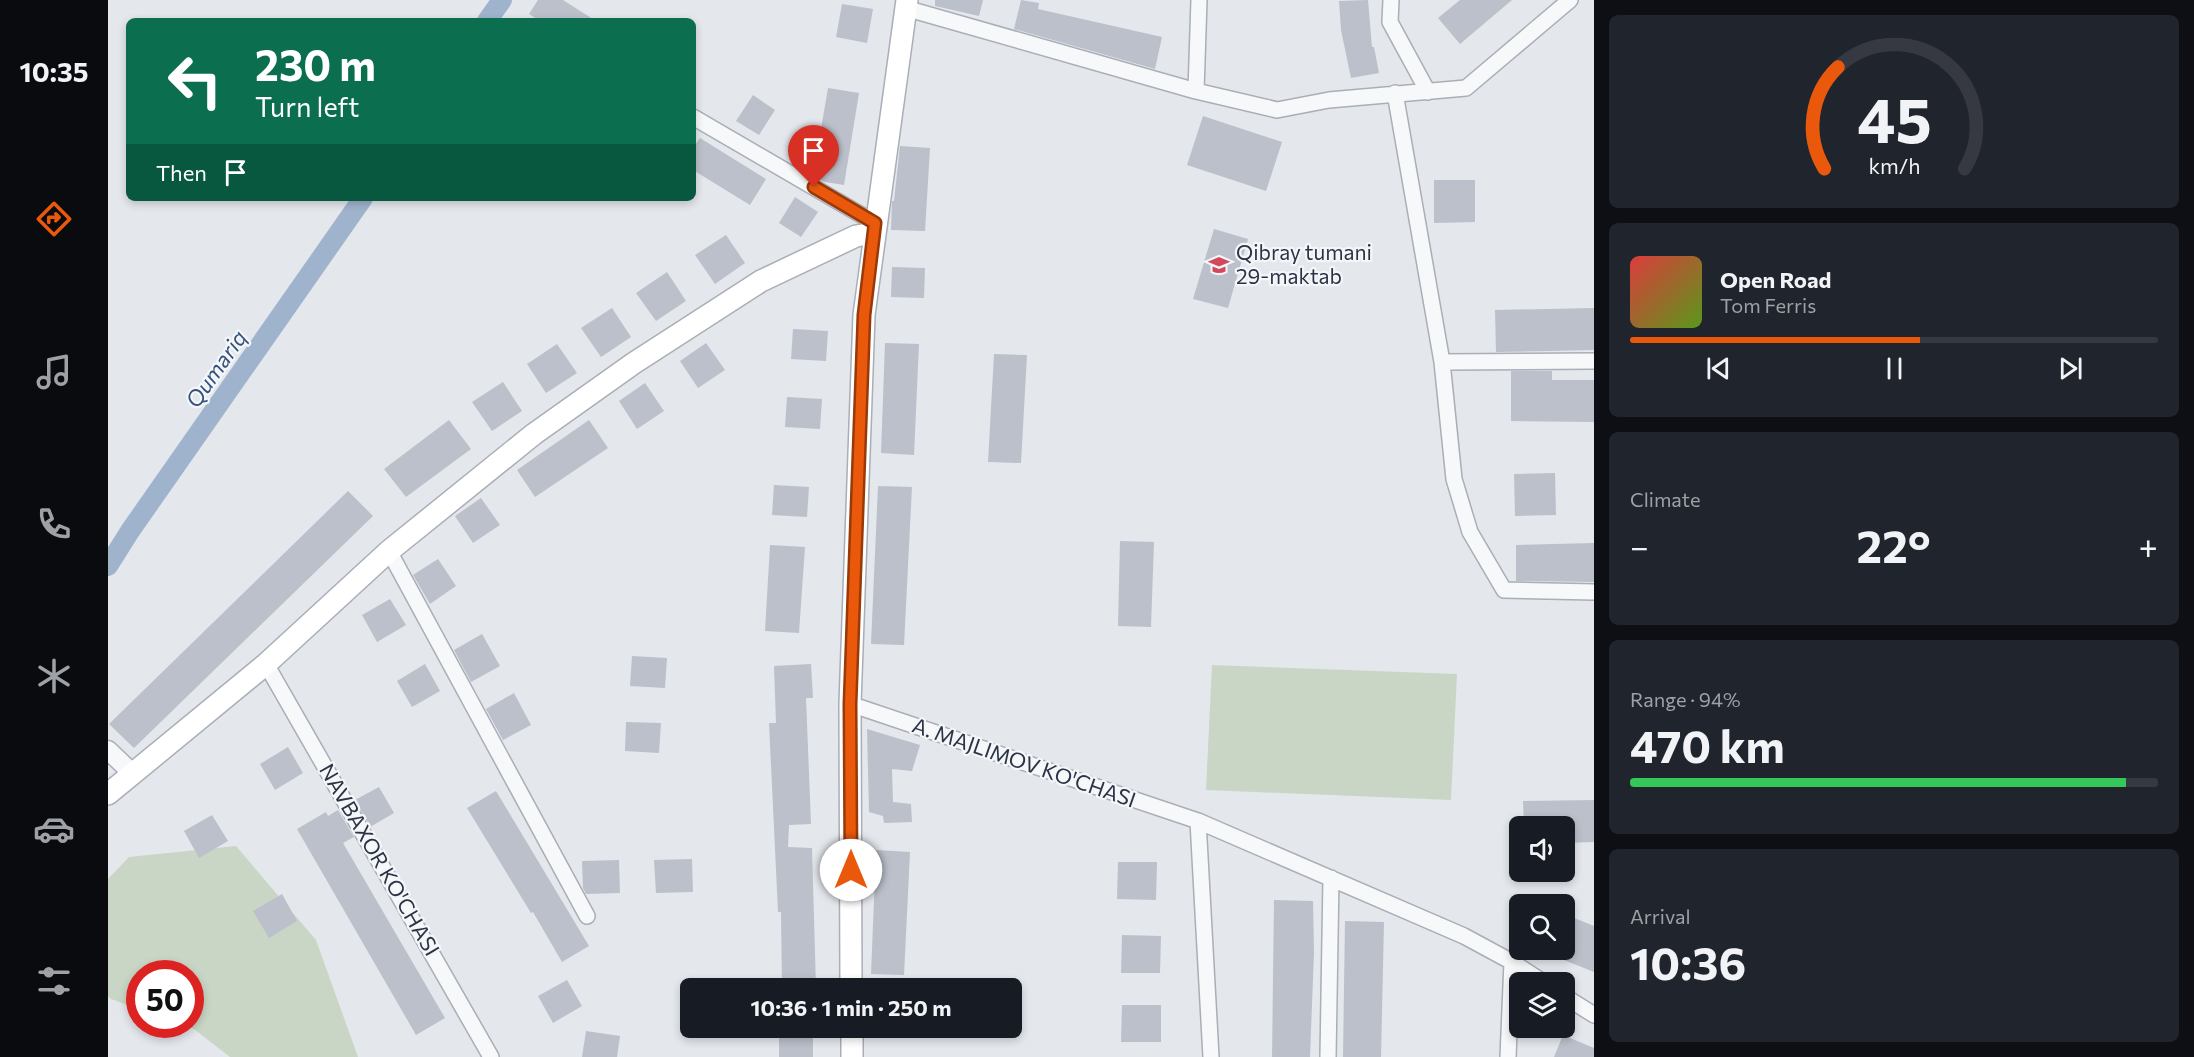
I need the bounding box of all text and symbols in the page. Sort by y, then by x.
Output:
text: 230 m [255,38,376,90]
icon: left [156,42,234,120]
text: 10:35 [20,55,88,88]
text: 45 [1857,80,1931,156]
text: Turn left [255,90,359,123]
pin [788,125,839,187]
icon: arrive [797,134,830,167]
text: km/h [1868,152,1920,178]
icon: arrive [219,156,252,189]
text: Then [156,159,207,186]
icon: directions [33,198,75,240]
place label: Qibray tumani 29-maktab [1236,239,1372,288]
school or university icon: Qibray tumani 29-maktab [1207,253,1231,277]
text: Open Road [1720,266,1831,293]
text: Tom Ferris [1720,293,1816,317]
water label: Qumariq [179,325,252,413]
icon: music [33,351,75,393]
icon: previous [1702,352,1735,385]
icon: pause [1878,352,1911,385]
icon: next [2054,352,2087,385]
text: Climate [1630,487,1700,511]
icon: phone [33,503,75,545]
text: 22° [1857,517,1931,572]
text: − [1630,525,1649,566]
text: + [2139,525,2158,566]
icon: climate [33,655,75,697]
text: Range · 94% [1630,687,1741,711]
street label: A. MAJLIMOV KO'CHASI [910,712,1139,812]
text: 470 km [1630,717,1785,772]
street label: NAVBAXOR KO'CHASI [315,759,446,960]
icon: car [33,808,75,850]
map controls [1509,816,1575,1038]
button: sound [1509,816,1575,882]
position arrow [819,838,883,902]
button: search [1509,894,1575,960]
text: Arrival [1630,904,1691,928]
text: 10:36 [1630,934,1746,989]
icon: filters [33,960,75,1002]
speed limit sign: 50 [126,960,204,1038]
button: layers [1509,972,1575,1038]
text: 10:36 · 1 min · 250 m [751,994,951,1021]

